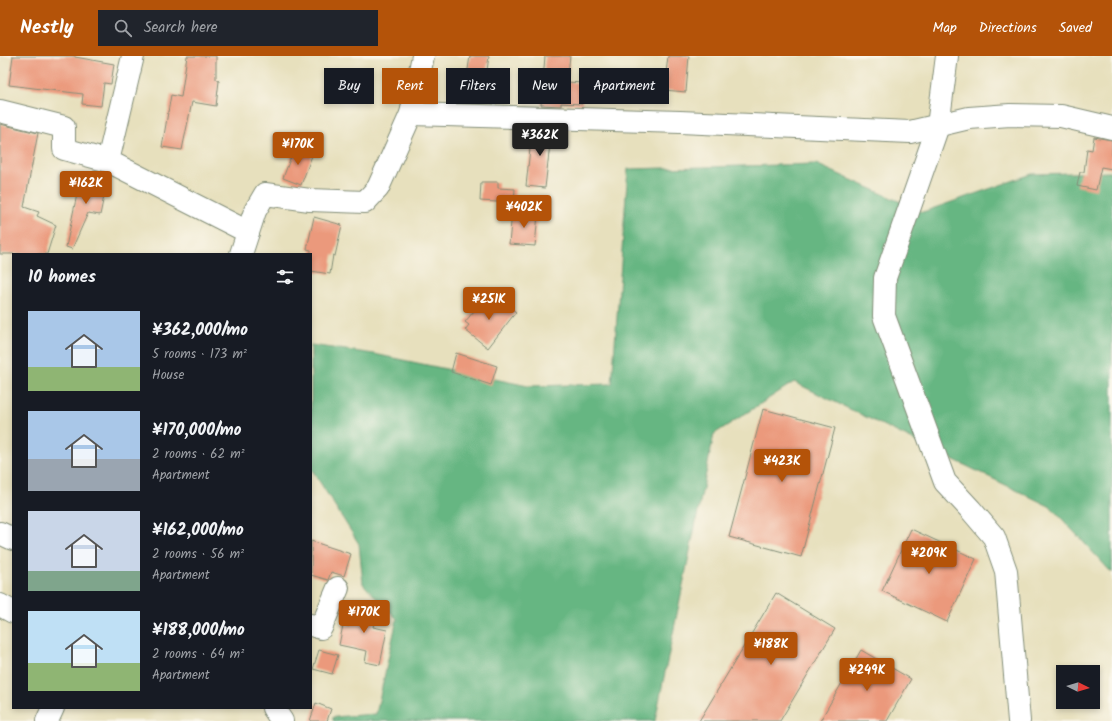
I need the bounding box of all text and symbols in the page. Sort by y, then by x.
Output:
search box [98,10,378,46]
text: Nestly [20,13,74,43]
text: Search here [144,16,218,40]
icon: search [112,17,134,39]
text: Map [932,17,957,39]
text: Directions [979,17,1037,39]
text: Saved [1059,17,1092,39]
chip: Buy [324,68,374,104]
chip: Rent [382,68,438,104]
chip: Filters [446,68,510,104]
chip: New [518,68,571,104]
chip: Apartment [579,68,669,104]
pin: ¥362K [512,123,568,157]
text: ¥362K [521,125,559,146]
pin: ¥170K [270,132,326,166]
text: ¥170K [282,134,314,155]
pin: ¥162K [58,171,114,205]
text: ¥162K [69,173,103,194]
pin: ¥402K [496,195,552,229]
text: ¥402K [505,197,543,218]
text: 10 homes [28,264,96,291]
icon: filters [274,266,296,288]
pin: ¥251K [461,287,517,321]
text: ¥251K [472,289,506,310]
text: ¥362,000/mo [152,317,248,344]
icon: home [60,327,108,375]
text: 5 rooms · 173 m² [152,344,247,365]
text: House [152,365,184,386]
text: ¥170,000/mo [152,417,241,444]
icon: home [60,427,108,475]
text: 2 rooms · 62 m² [152,444,245,465]
pin: ¥423K [754,449,810,483]
text: ¥423K [763,451,801,472]
text: Apartment [152,465,210,486]
text: ¥162,000/mo [152,517,244,544]
icon: home [60,527,108,575]
pin: ¥209K [901,541,957,575]
text: ¥209K [911,543,947,564]
text: 2 rooms · 56 m² [152,544,244,565]
text: Apartment [152,565,210,586]
pin: ¥170K [336,600,392,634]
text: ¥170K [348,602,380,623]
text: ¥188,000/mo [152,617,245,644]
icon: home [60,627,108,675]
pin: ¥188K [743,632,799,666]
text: ¥188K [753,634,789,655]
text: 2 rooms · 64 m² [152,644,244,665]
pin: ¥249K [839,658,895,692]
text: ¥249K [848,660,886,681]
text: Apartment [152,665,210,686]
north arrow [1056,665,1100,709]
map controls [1056,665,1100,709]

